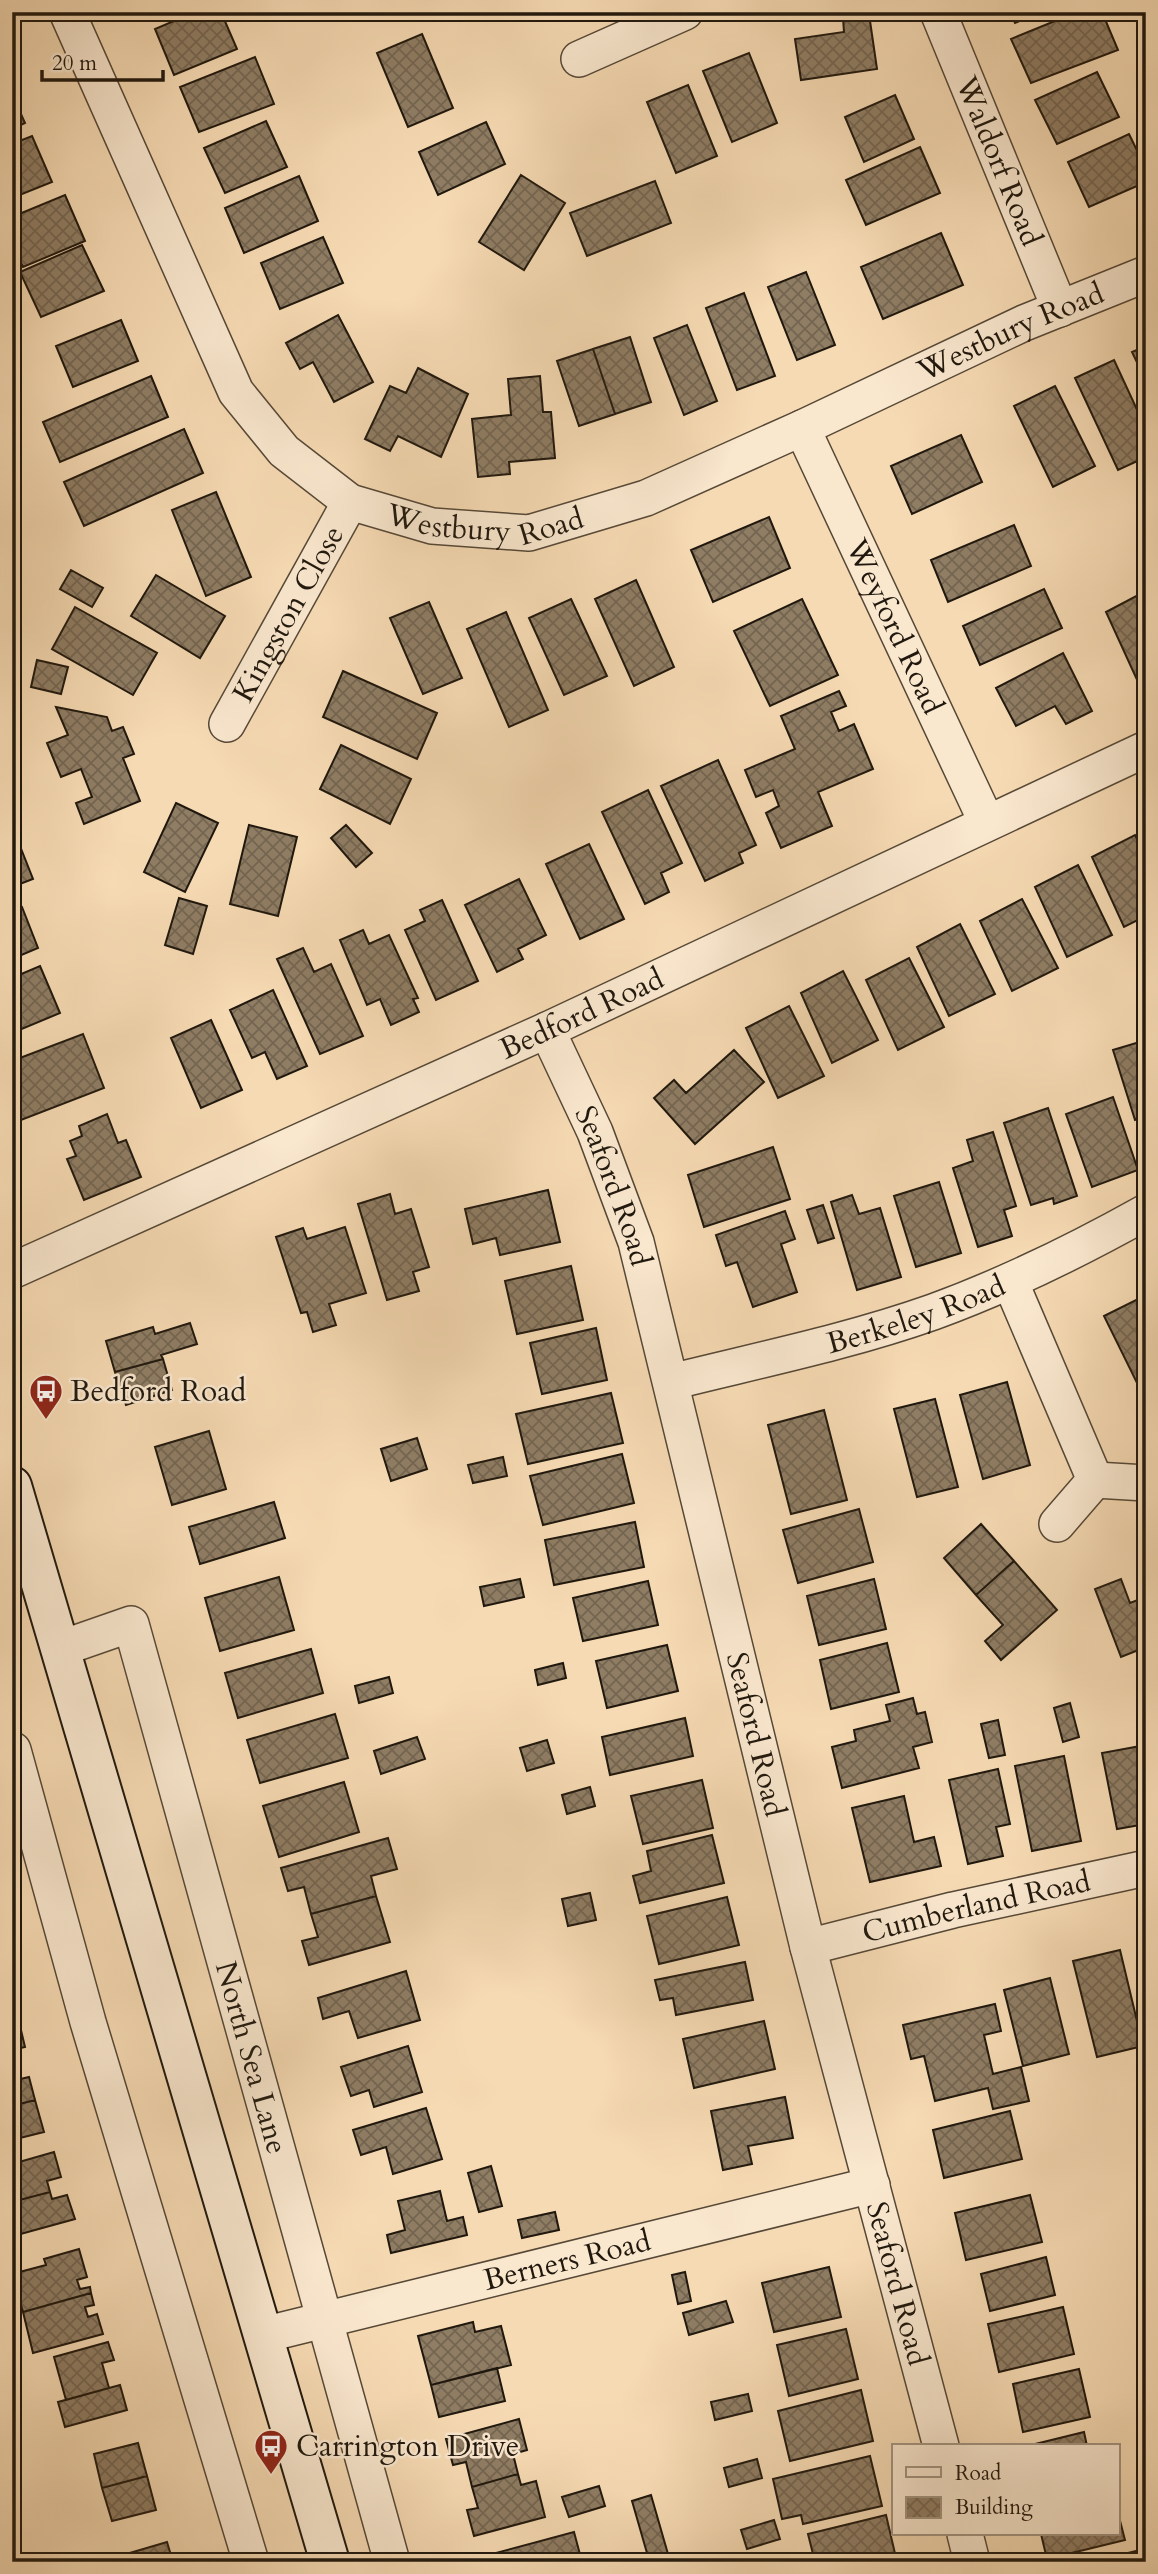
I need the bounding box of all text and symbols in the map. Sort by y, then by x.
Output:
scale bar [42,38,163,82]
text: 20 m [52,49,97,78]
street label: Waldorf Road [945,69,1052,252]
street label: Westbury Road [910,273,1110,392]
street label: Westbury Road [380,493,589,556]
street label: Kingston Close [223,518,354,710]
street label: Weyford Road [835,531,953,721]
street label: Bedford Road [493,958,670,1070]
street label: Seaford Road [565,1099,661,1270]
street label: Berkeley Road [822,1265,1011,1364]
place label: Bedford Road [70,1371,246,1412]
bus stop icon: Bedford Road [27,1372,65,1421]
street label: Seaford Road [716,1648,795,1821]
street label: Cumberland Road [858,1861,1094,1953]
street label: North Sea Lane [205,1957,297,2159]
street label: Seaford Road [856,2197,939,2370]
street label: Berners Road [479,2220,655,2301]
place label: Carrington Drive [296,2426,519,2467]
bus stop icon: Carrington Drive [252,2427,290,2476]
legend [892,2444,1120,2536]
text: Road [955,2459,1001,2488]
text: Building [955,2493,1033,2522]

